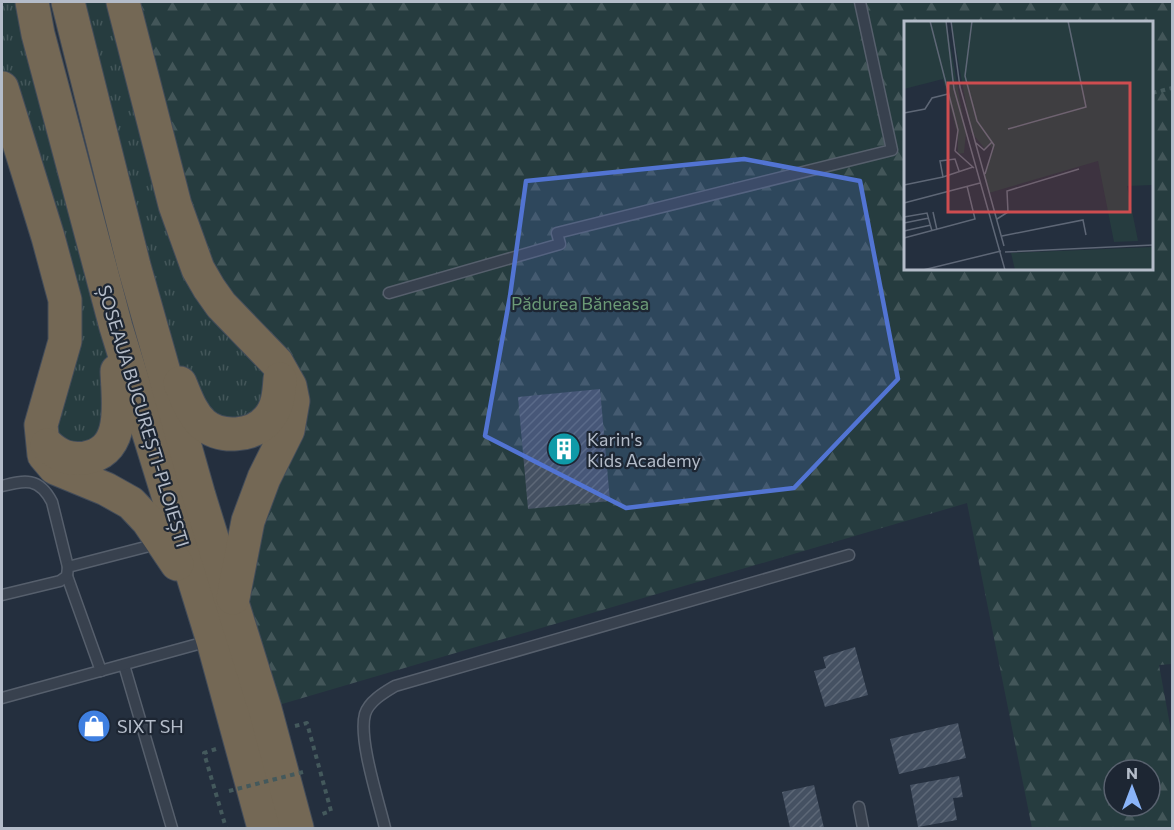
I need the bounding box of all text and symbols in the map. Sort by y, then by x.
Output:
inset map [904,21,1153,270]
street label: ȘOSEAUA BUCUREȘTI-PLOIEȘTI [93,282,194,550]
park label: Pădurea Băneasa [511,292,649,314]
place label: Karin's Kids Academy [587,428,701,471]
building icon: Karin's Kids Academy [546,431,582,467]
shop icon: SIXT SH [76,708,112,744]
place label: SIXT SH [117,715,184,737]
north arrow [1102,758,1162,818]
text: N [1126,763,1138,782]

